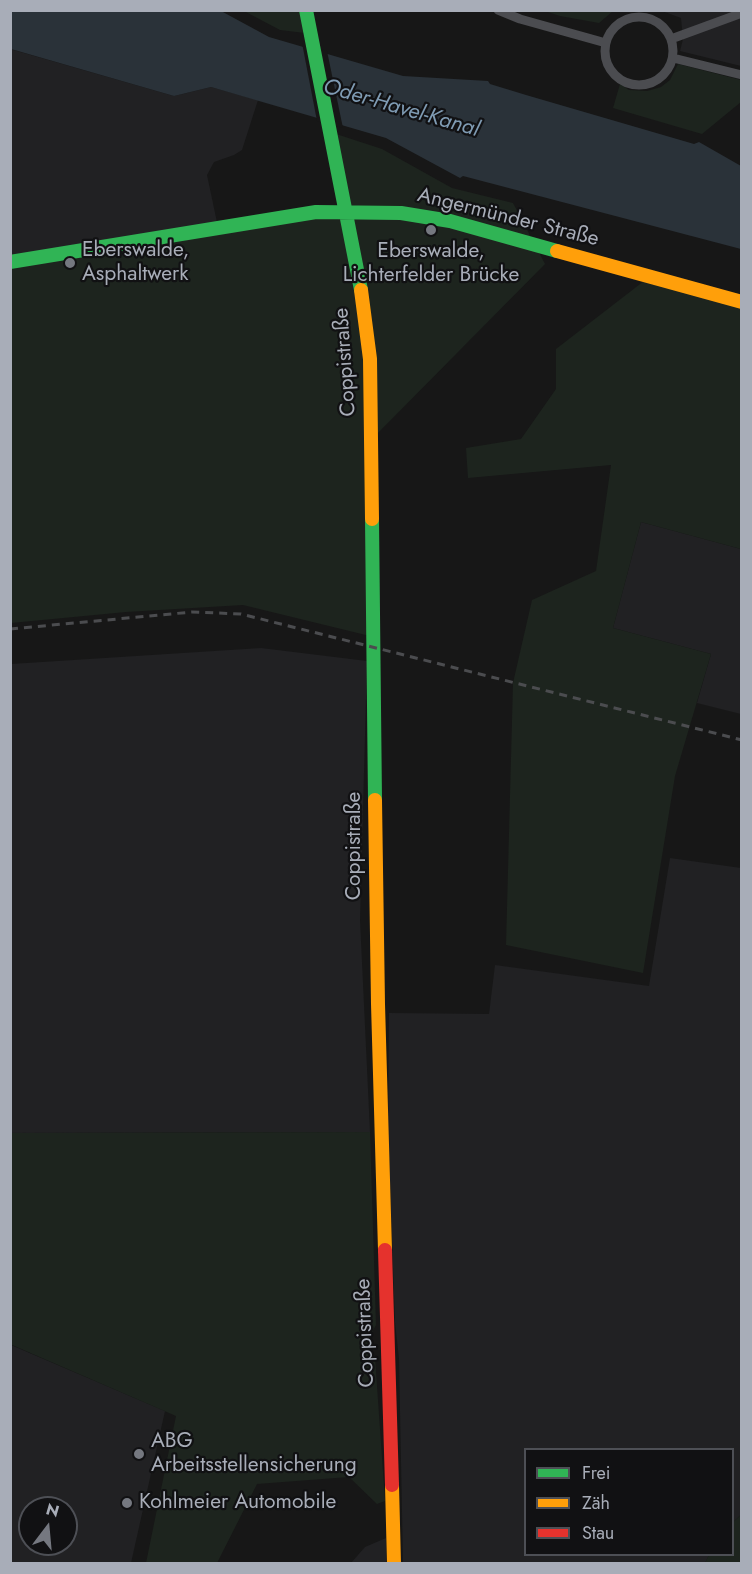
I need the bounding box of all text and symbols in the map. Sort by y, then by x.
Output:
water label: Oder-Havel-Kanal [320,74,482,144]
street label: Angermünder Straße [415,183,601,253]
marker: Eberswalde, Lichterfelder Brücke [424,223,438,237]
place label: Eberswalde, Asphaltwerk [82,238,189,288]
place label: Eberswalde, Lichterfelder Brücke [343,239,519,289]
marker: Eberswalde, Asphaltwerk [63,256,77,270]
street label: Coppistraße [330,307,362,417]
street label: Coppistraße [342,792,368,900]
street label: Coppistraße [352,1278,380,1388]
place label: ABG Arbeitsstellensicherung [151,1429,357,1479]
marker: ABG Arbeitsstellensicherung [132,1447,146,1461]
legend [524,1448,734,1556]
text: Frei [582,1460,611,1486]
place label: Kohlmeier Automobile [139,1490,336,1516]
text: Zäh [582,1490,610,1516]
north arrow [18,1496,78,1556]
marker: Kohlmeier Automobile [120,1496,134,1510]
text: N [43,1497,62,1523]
text: Stau [582,1520,614,1546]

